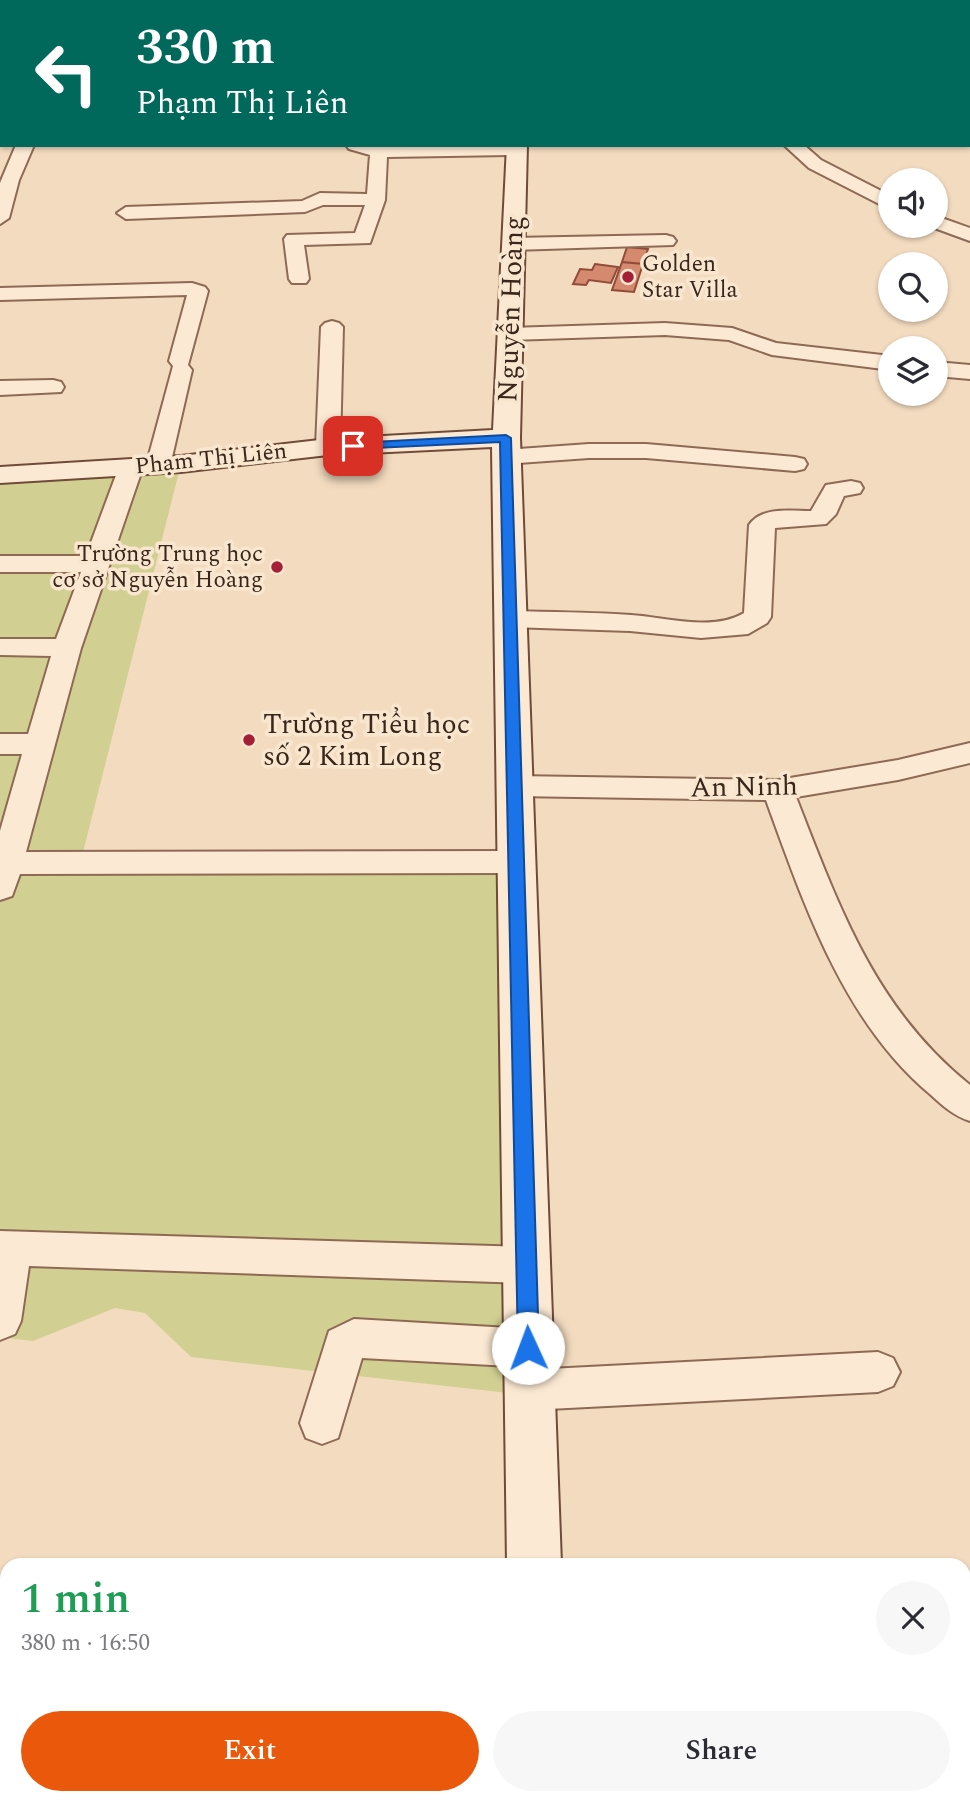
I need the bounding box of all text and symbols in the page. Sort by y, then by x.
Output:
text: 330 m [136,11,275,86]
icon: left [21,28,112,119]
text: Phạm Thị Liên [136,79,348,128]
map controls [878,168,948,406]
button: sound [878,168,948,238]
street label: Nguyễn Hoàng [486,215,536,403]
place label: Golden Star Villa [642,247,738,308]
button: search [878,252,948,322]
marker: Golden Star Villa [620,269,636,285]
button: layers [878,336,948,406]
pin [323,416,383,476]
icon: arrive [334,427,372,465]
street label: Phạm Thị Liên [133,434,289,484]
place label: Trường Trung học cơ sở Nguyễn Hoàng [52,537,263,598]
marker: Trường Trung học cơ sở Nguyễn Hoàng [269,559,285,575]
place label: Trường Tiểu học số 2 Kim Long [263,703,470,778]
marker: Trường Tiểu học số 2 Kim Long [241,732,257,748]
street label: An Ninh [690,765,798,809]
position arrow [491,1311,565,1385]
text: 1 min [21,1568,130,1631]
button: close [876,1581,950,1655]
text: 380 m · 16:50 [21,1626,150,1661]
button: Exit [21,1711,479,1791]
button: Share [493,1711,950,1791]

